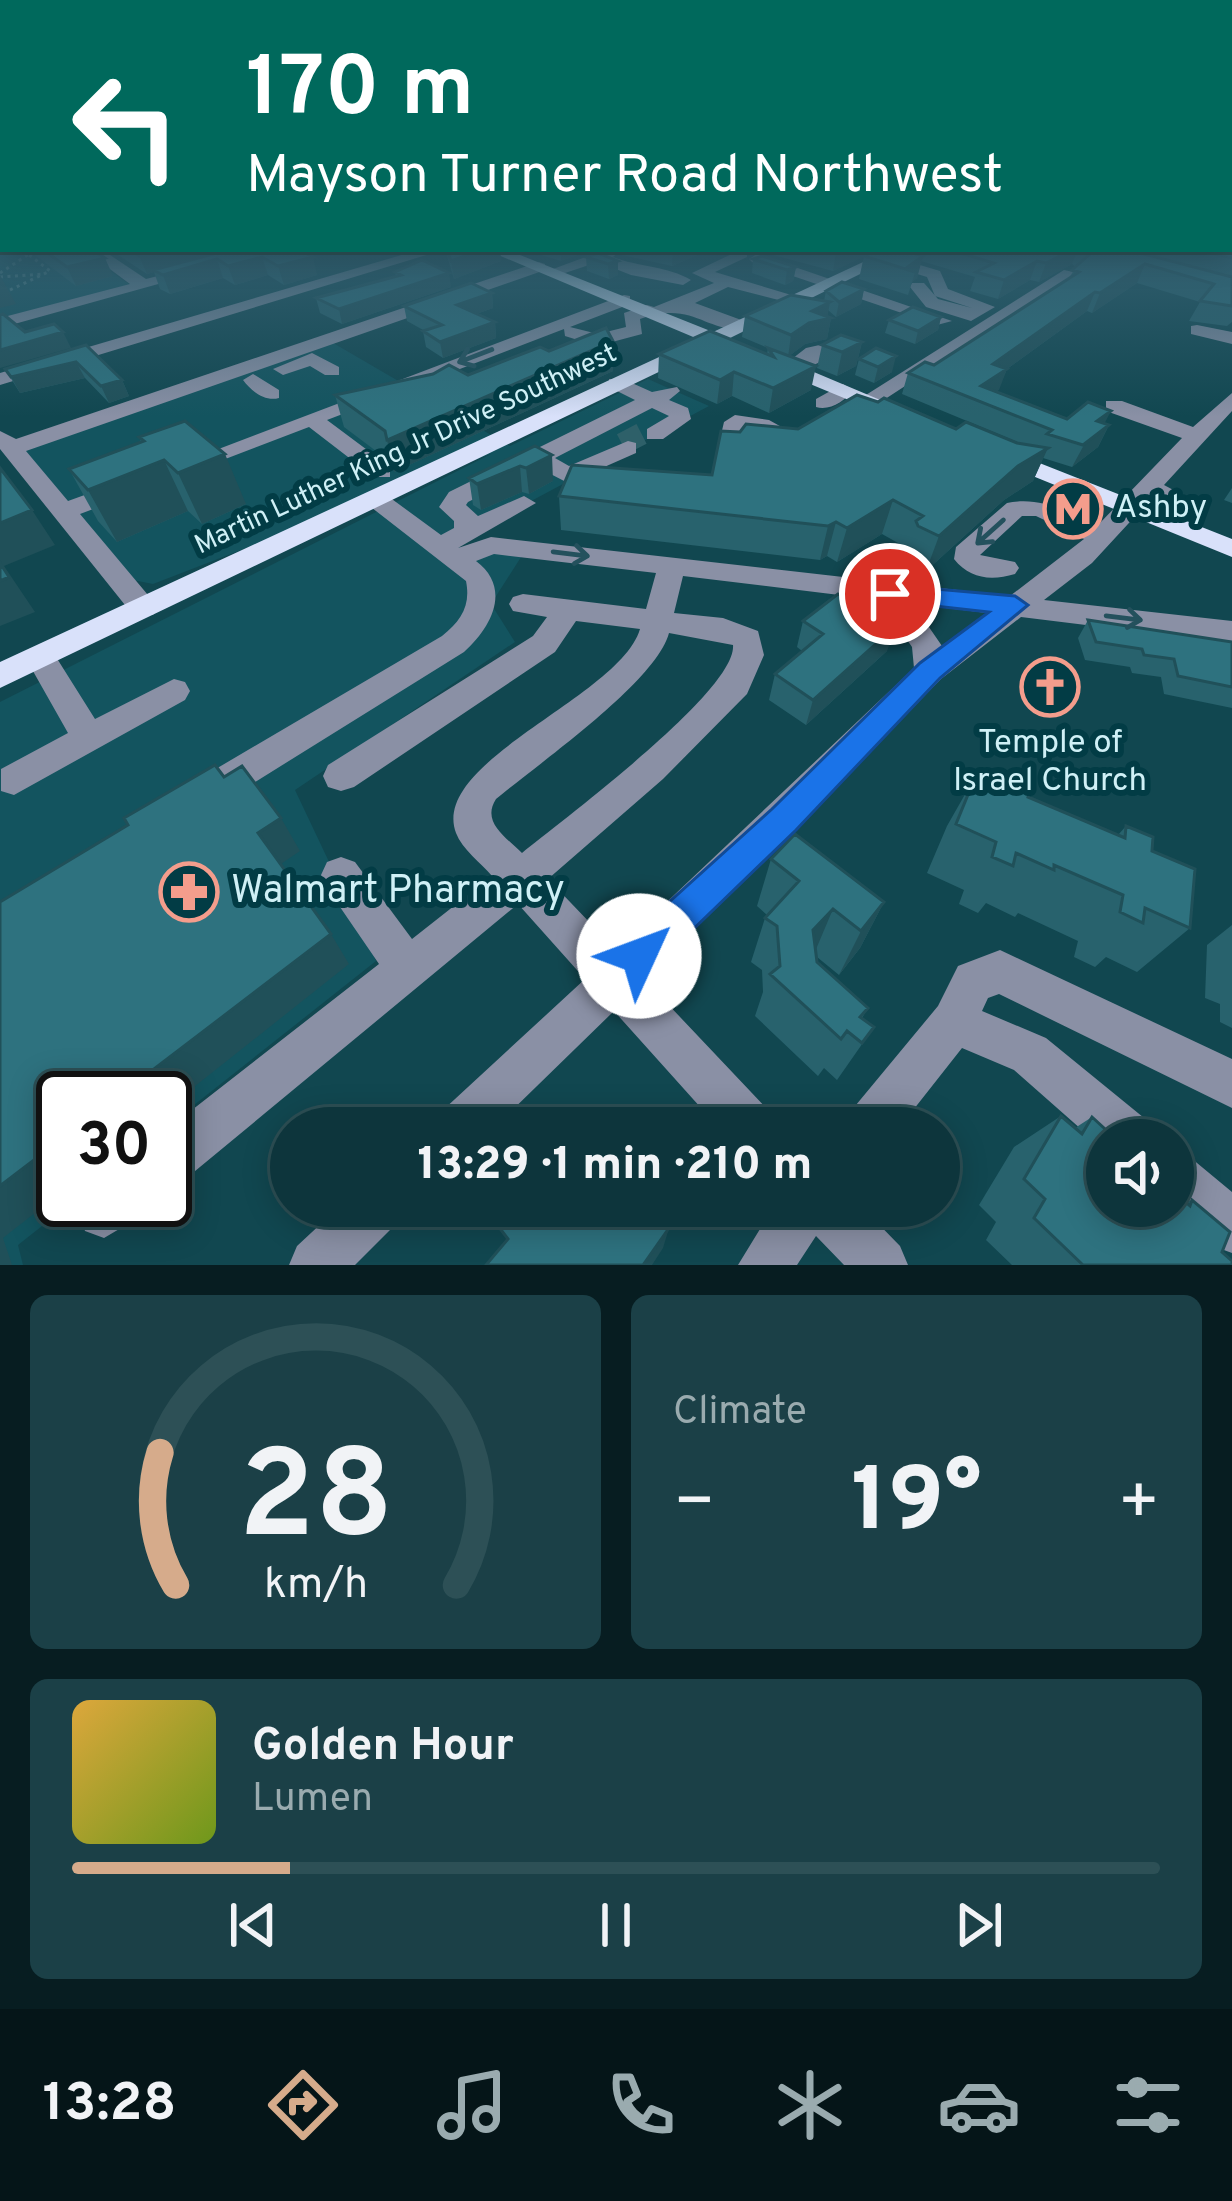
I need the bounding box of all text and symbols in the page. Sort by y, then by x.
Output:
text: 170 m [246,39,474,145]
icon: left [48,48,204,204]
text: Mayson Turner Road Northwest [246,143,1003,212]
street label: Martin Luther King Jr Drive Southwest [190,337,622,563]
one-way arrow [457,347,494,369]
metro station icon: Ashby [1042,478,1104,540]
place label: Ashby [1115,488,1207,530]
one-way arrow [975,518,1005,545]
pin [839,543,941,645]
one-way arrow [551,544,590,566]
icon: arrive [857,561,923,627]
one-way arrow [1103,608,1142,630]
church icon: Temple of Israel Church [1019,656,1081,718]
place label: Temple of Israel Church [953,723,1147,803]
pharmacy icon: Walmart Pharmacy [158,861,220,923]
place label: Walmart Pharmacy [231,868,565,917]
position arrow [576,893,702,1019]
speed limit sign: 30 [36,1071,192,1227]
map controls [1086,1119,1194,1227]
button: sound [1086,1119,1194,1227]
text: 13:29 · 1 min · 210 m [418,1138,812,1195]
text: Climate [673,1389,807,1438]
text: 28 [238,1424,393,1582]
text: 19° [851,1449,982,1562]
text: − [673,1464,716,1547]
text: + [1117,1464,1160,1547]
text: km/h [263,1559,368,1613]
text: Golden Hour [252,1719,514,1776]
text: Lumen [252,1776,373,1825]
icon: previous [220,1892,286,1958]
icon: pause [583,1892,649,1958]
icon: next [946,1892,1012,1958]
icon: directions [261,2063,345,2147]
icon: music [430,2063,514,2147]
icon: phone [599,2063,683,2147]
icon: climate [768,2063,852,2147]
icon: car [937,2063,1021,2147]
icon: filters [1106,2063,1190,2147]
text: 13:28 [42,2071,177,2140]

